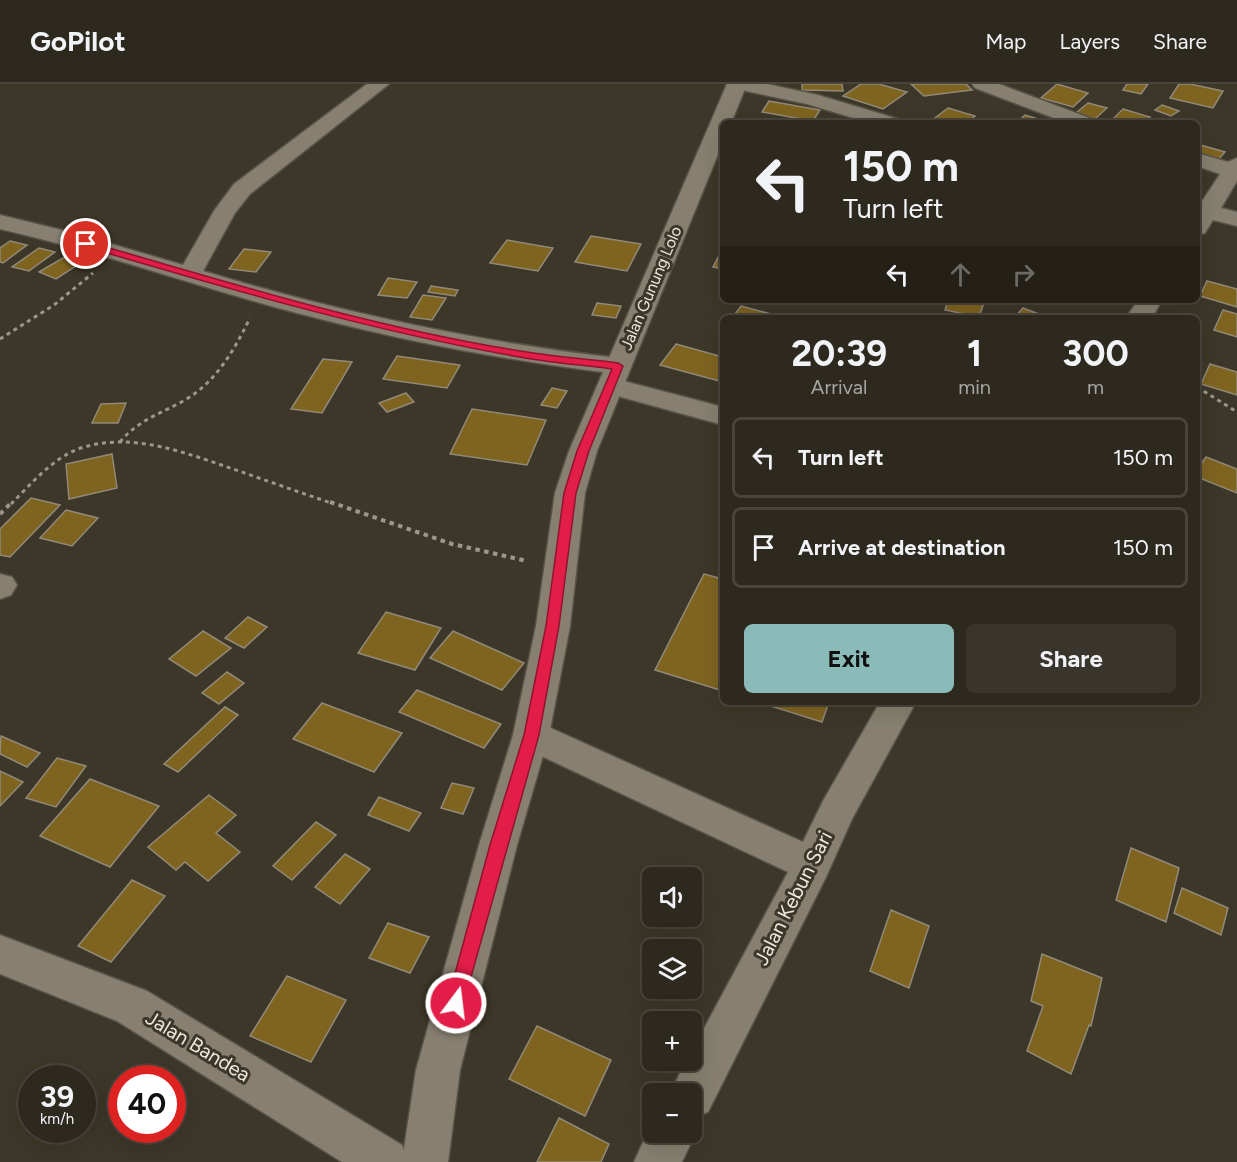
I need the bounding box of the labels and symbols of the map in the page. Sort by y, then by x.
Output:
pin [60,218,111,269]
street label: Jalan Gunung Lolo [616,223,686,353]
street label: Jalan Kebun Sari [749,827,837,969]
position arrow [424,971,488,1035]
street label: Jalan Bandea [141,1005,255,1087]
speed limit sign: 40 [108,1065,186,1143]

